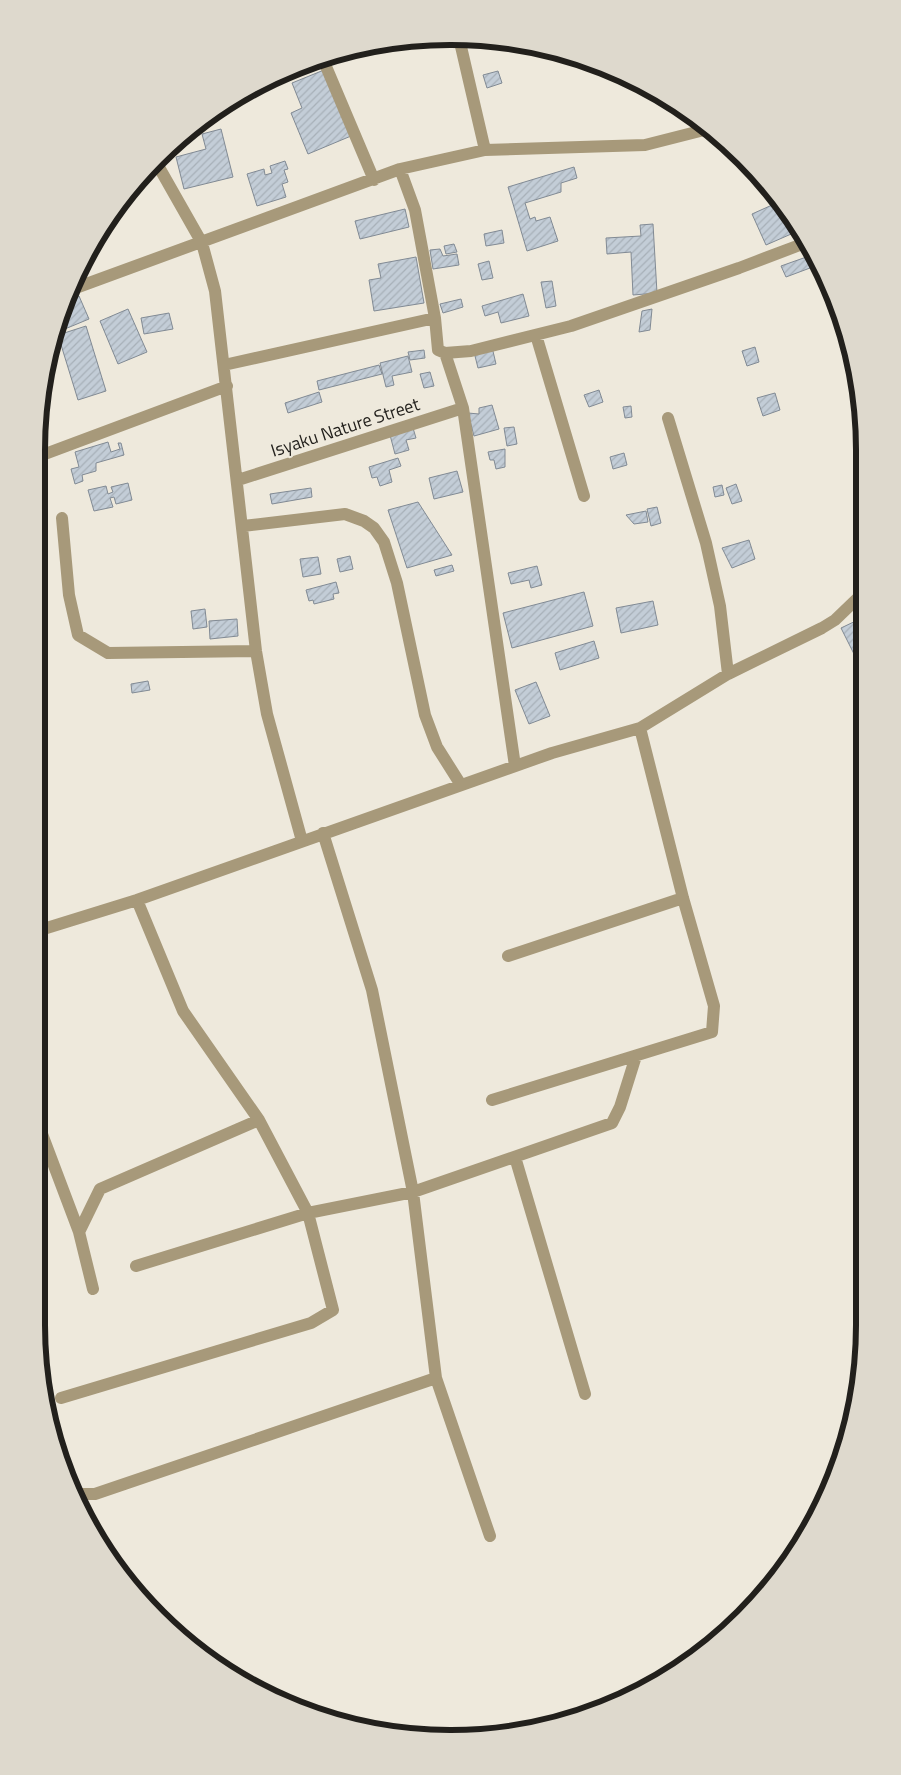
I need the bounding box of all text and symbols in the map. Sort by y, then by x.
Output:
street label: Isyaku Nature Street [267,390,423,464]

